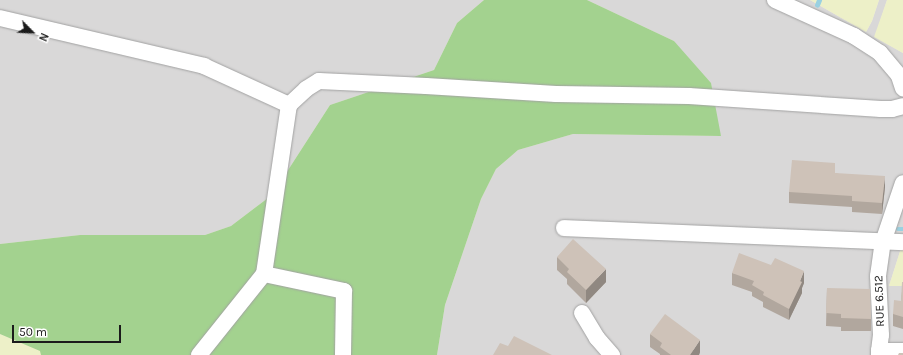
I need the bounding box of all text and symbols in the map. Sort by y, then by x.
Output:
north arrow [12,12,52,52]
text: N [36,31,51,43]
street label: RUE 6.512 [872,275,888,327]
scale bar [14,317,123,343]
text: 50 m [19,325,47,339]

